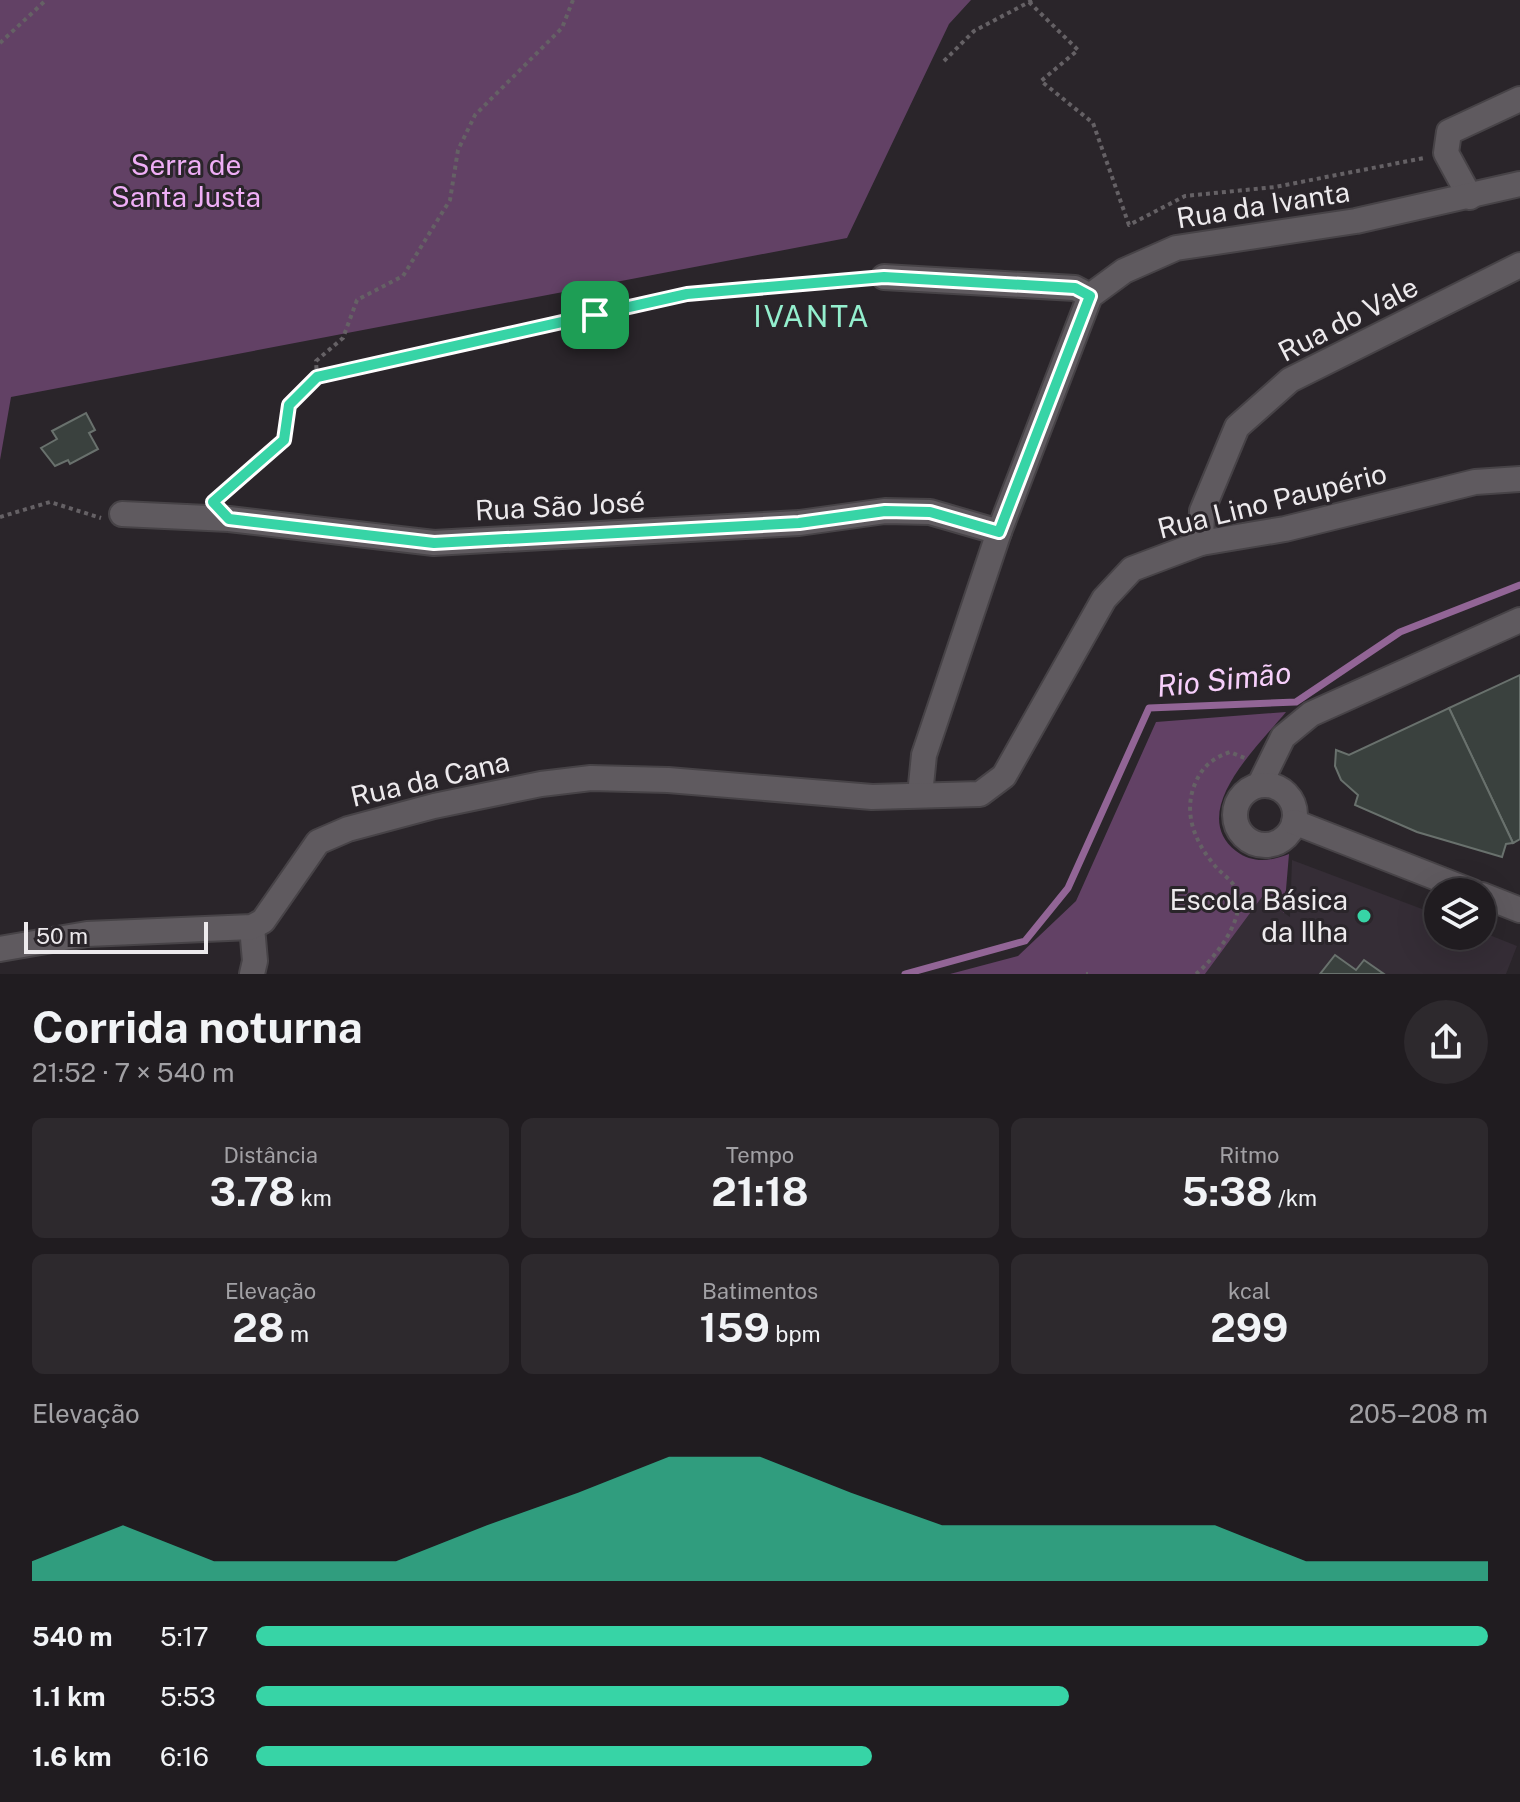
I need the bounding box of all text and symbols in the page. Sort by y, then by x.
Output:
park label: Serra de Santa Justa [111,148,261,213]
street label: Rua da Ivanta [1174,175,1352,234]
street label: Rua do Vale [1273,269,1423,368]
pin [561,281,629,349]
icon: arrive [573,293,617,337]
district label: IVANTA [753,298,871,334]
street label: Rua Lino Paupério [1154,456,1390,545]
street label: Rua São José [474,485,646,526]
water label: Rio Simão [1155,654,1293,704]
street label: Rua da Cana [347,744,513,813]
map controls [1424,878,1496,950]
button: layers [1424,878,1496,950]
place label: Escola Básica da Ilha [1169,883,1348,948]
marker: Escola Básica da Ilha [1355,907,1373,925]
scale bar [24,918,208,954]
text: 50 m [36,923,88,949]
button: share [1404,1000,1488,1084]
text: Corrida noturna [32,1001,363,1053]
text: 21:52 · 7 × 540 m [32,1057,235,1088]
text: Distância [223,1142,318,1168]
text: Tempo [726,1142,794,1168]
text: Ritmo [1219,1142,1279,1168]
text: 3.78 [209,1168,295,1215]
text: 21:18 [711,1168,809,1215]
text: 5:38 [1182,1168,1273,1215]
text: km [295,1185,332,1211]
text: /km [1273,1185,1317,1211]
text: Elevação [225,1278,316,1304]
text: Batimentos [702,1278,818,1304]
text: kcal [1228,1278,1271,1304]
text: 28 [232,1304,285,1351]
text: 159 [699,1304,770,1351]
text: 299 [1210,1304,1288,1351]
text: m [285,1321,309,1347]
text: bpm [770,1321,821,1347]
text: Elevação [32,1398,140,1429]
text: 205–208 m [1349,1398,1488,1429]
text: 540 m [32,1621,113,1652]
text: 5:17 [160,1621,209,1652]
text: 1.1 km [32,1681,105,1712]
text: 5:53 [160,1681,216,1712]
text: 1.6 km [32,1741,112,1772]
text: 6:16 [160,1741,209,1772]

